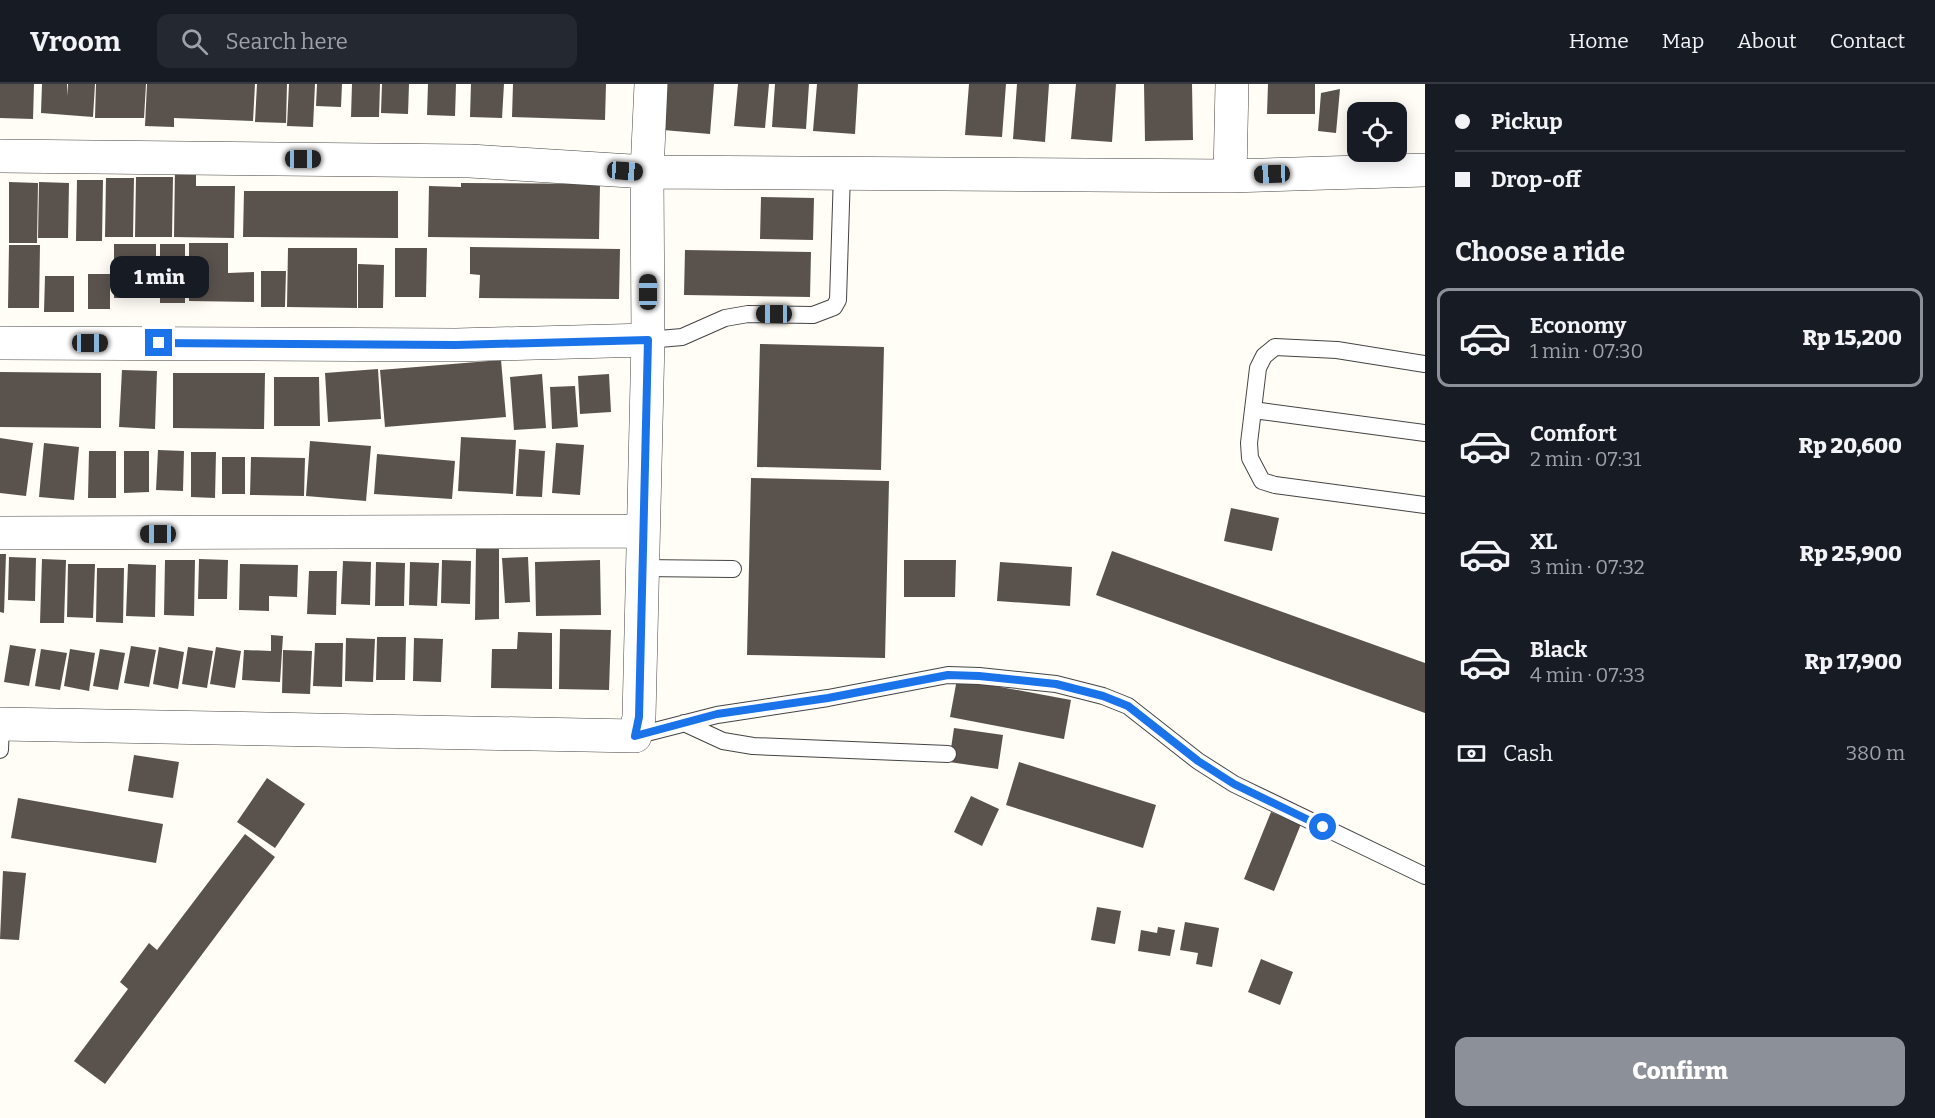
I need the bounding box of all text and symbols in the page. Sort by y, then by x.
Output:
search box [157,14,577,68]
text: Vroom [30,25,121,58]
icon: search [178,25,211,58]
text: Search here [226,28,348,55]
text: Home [1569,28,1629,54]
text: Map [1662,28,1704,54]
text: About [1737,28,1797,54]
text: Contact [1830,28,1905,54]
map controls [1347,102,1407,162]
button: locate [1347,102,1407,162]
text: Pickup [1491,108,1563,135]
car [285,150,321,168]
car [606,161,644,181]
car [1254,164,1290,184]
text: Drop-off [1491,166,1581,193]
text: Choose a ride [1455,236,1625,268]
callout: 1 min [110,256,208,298]
text: 1 min [134,265,185,289]
car [639,274,657,310]
car [756,305,792,323]
icon: car [1458,311,1512,365]
text: Economy [1530,312,1626,339]
text: Rp 15,200 [1802,324,1902,351]
route end [145,329,172,356]
car [72,334,108,352]
text: 1 min · 07:30 [1530,339,1643,363]
icon: car [1458,419,1512,473]
text: Comfort [1530,420,1617,447]
text: Rp 20,600 [1799,432,1902,459]
text: 2 min · 07:31 [1530,447,1641,471]
car [140,525,176,543]
icon: car [1458,527,1512,581]
text: XL [1530,528,1557,555]
text: Rp 25,900 [1800,540,1902,567]
text: 3 min · 07:32 [1530,555,1645,579]
icon: car [1458,635,1512,689]
text: Black [1530,636,1587,663]
text: Rp 17,900 [1805,648,1902,675]
text: 4 min · 07:33 [1530,663,1645,687]
icon: cash [1455,737,1488,770]
text: Cash [1503,740,1553,767]
text: 380 m [1846,741,1905,765]
route start [1309,813,1336,840]
button: Confirm [1455,1037,1905,1106]

